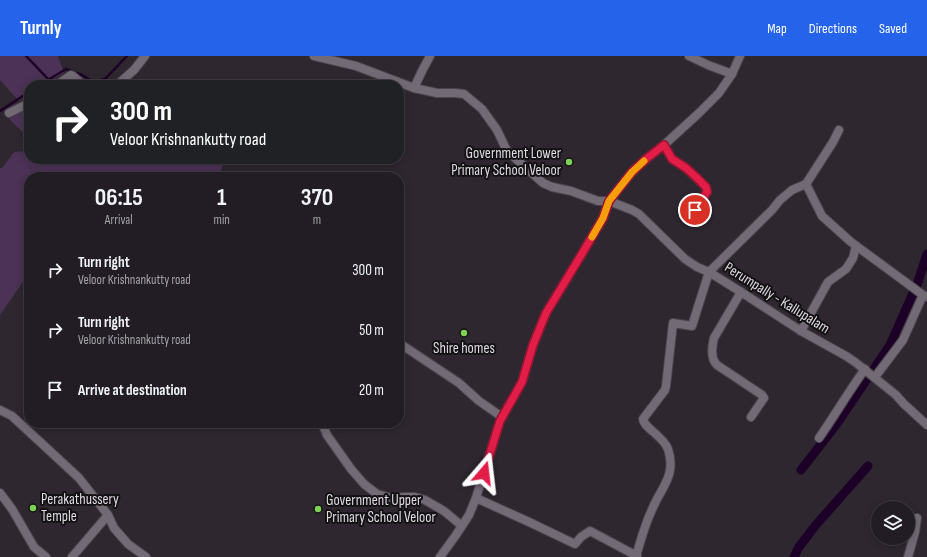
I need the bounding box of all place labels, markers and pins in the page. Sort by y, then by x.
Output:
place label: Government Lower Primary School Veloor [451,144,562,180]
marker: Government Lower Primary School Veloor [564,157,574,167]
pin [678,193,712,227]
marker: Shire homes [459,328,469,338]
place label: Shire homes [433,339,495,358]
place label: Perakathussery Temple [41,490,119,526]
place label: Government Upper Primary School Veloor [326,491,436,527]
marker: Perakathussery Temple [28,503,38,513]
marker: Government Upper Primary School Veloor [313,504,323,514]

